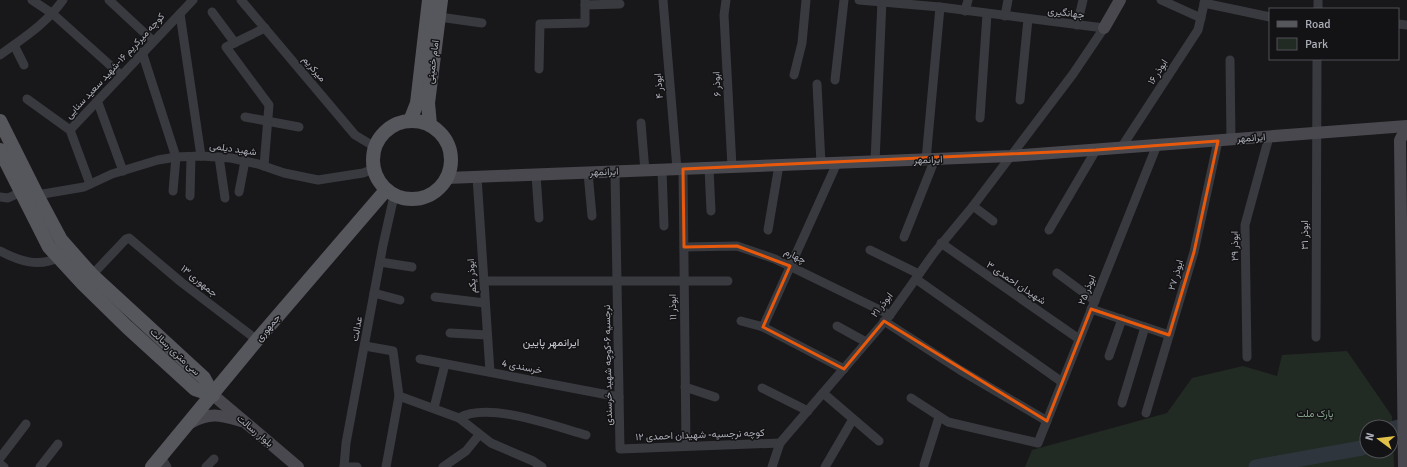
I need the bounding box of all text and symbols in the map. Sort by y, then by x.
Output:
street label: جهانگیری [1047,5,1085,21]
legend [1269,8,1399,60]
street label: کوچه میرکریم ۱۶-شهید سعید سنایی [63,10,168,122]
text: Road [1305,17,1331,32]
text: Park [1305,37,1328,52]
street label: امام خمینی [424,39,442,85]
street label: میرکریم [300,54,328,84]
street label: ۱۶ ابوذر [1145,57,1171,87]
street label: ابوذر ۶ [710,71,724,97]
street label: ابوذر ۴ [652,73,666,99]
street label: ایرانمهر [1235,131,1266,145]
street label: شهید دیلمی [209,140,257,158]
street label: ایرانمهر [912,154,943,167]
street label: ایرانمهر [588,166,619,179]
street label: ابوذر ۳۱ [1299,220,1311,250]
street label: ابوذر ۲۹ [1229,231,1241,261]
street label: چهارم [782,246,808,267]
street label: ابوذر یکم [465,258,479,294]
street label: ابوذر ۲۷ [1166,258,1186,292]
street label: شهیدان احمدی ۳ [984,259,1048,307]
street label: ۱۳ جمهوری [178,262,220,300]
street label: ابوذر ۲۵ [1076,273,1098,307]
street label: ۲۱ ابوذر [869,290,895,320]
street label: ابوذر ۱۱ [667,294,679,320]
street label: نرجسیه ۶-کوچه شهید خرسندی [601,304,616,426]
street label: جمهوری [253,312,283,344]
street label: عدالت [349,316,365,342]
street label: سی متری رسالت [148,326,203,378]
district label: ایرانمهر پایین [523,336,579,350]
street label: خرسندی 4 [501,357,544,377]
park label: پارک ملت [1297,408,1334,421]
street label: بلوار رسالت [234,412,276,450]
north arrow [1359,419,1399,459]
street label: کوچه نرجسیه- شهیدان احمدی ۱۲ [635,427,765,444]
text: N [1363,431,1377,442]

